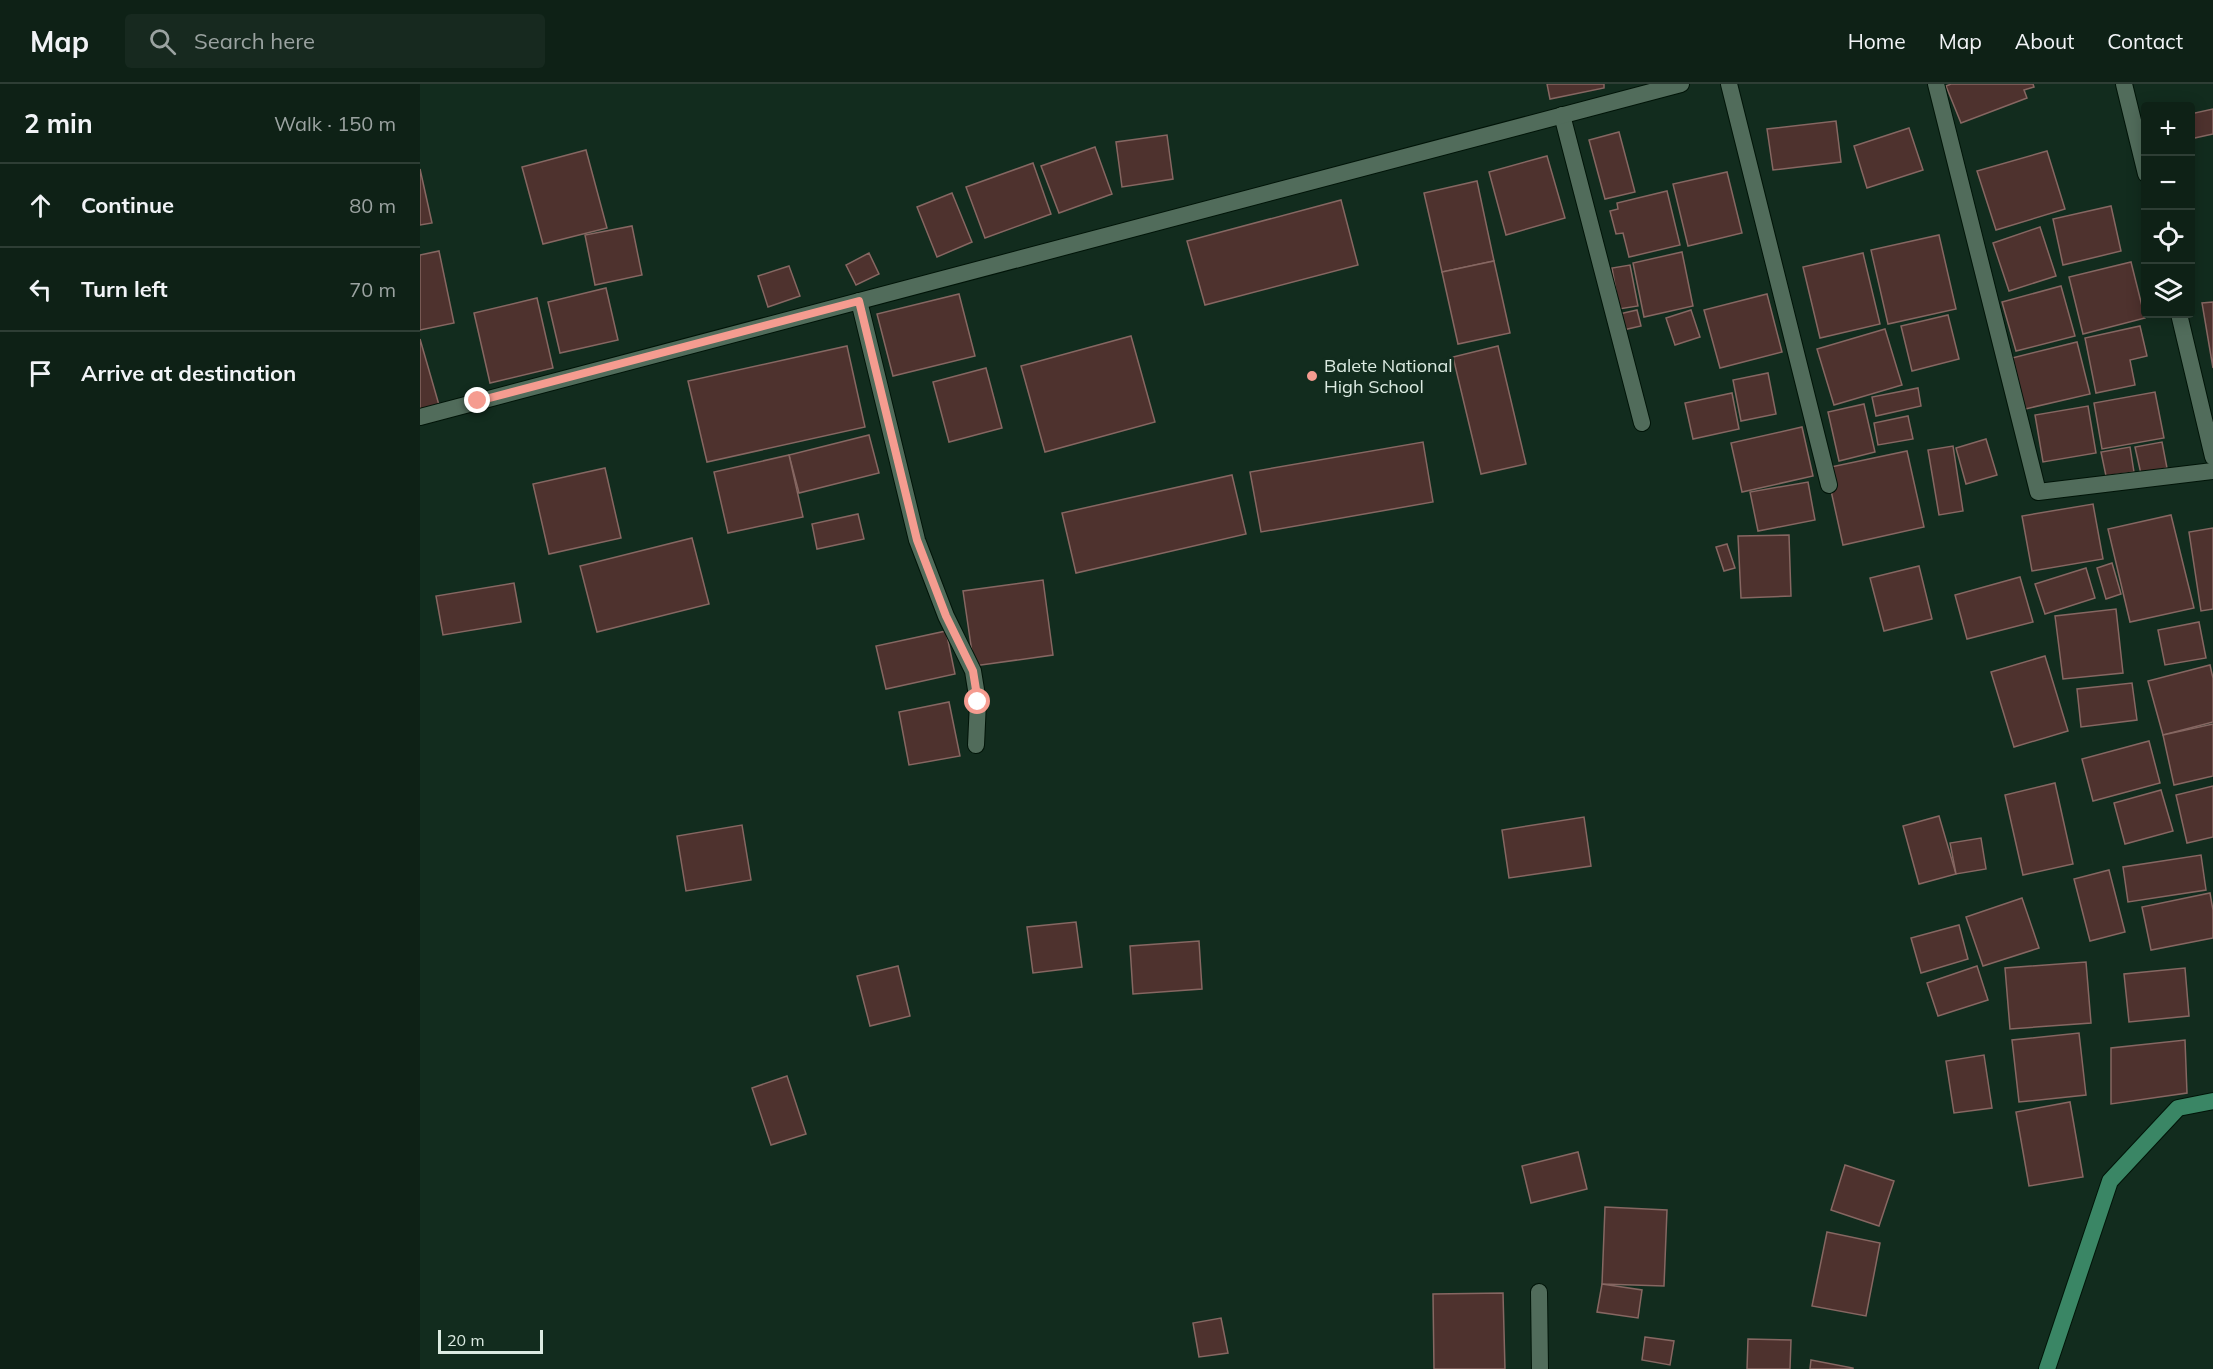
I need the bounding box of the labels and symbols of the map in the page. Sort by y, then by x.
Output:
place label: Balete National High School [1324,354,1453,398]
marker: Balete National High School [1305,369,1319,383]
route end [464,387,490,413]
route start [964,688,990,714]
scale bar [438,1327,543,1354]

